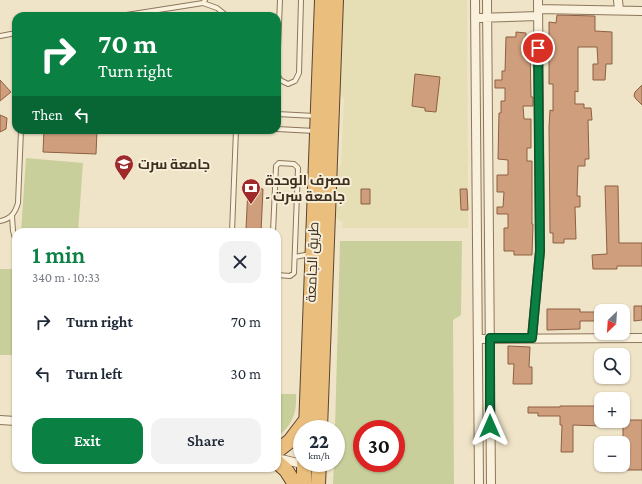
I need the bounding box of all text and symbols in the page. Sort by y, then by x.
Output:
icon: right [32,28,84,80]
text: 70 m [98,28,157,59]
pin [521,31,555,65]
icon: arrive [527,37,549,59]
text: Turn right [98,61,172,81]
icon: left [71,104,93,126]
text: Then [32,107,63,123]
school or university icon: جامعة سرت [113,153,135,181]
place label: جامعة سرت [138,156,210,173]
place label: مصرف الوحدة - جامعة سرت [265,172,350,205]
bank icon: مصرف الوحدة - جامعة سرت [240,177,262,205]
street label: طريق الجامعة [303,221,322,303]
text: 1 min [32,241,85,268]
button: close [219,241,261,283]
text: 340 m · 10:33 [32,270,100,285]
north arrow [594,304,630,340]
map controls [594,304,630,472]
icon: right [32,311,54,333]
text: Turn right [66,314,133,330]
text: 70 m [231,314,261,330]
button: search [594,348,630,384]
icon: left [32,363,54,385]
text: Turn left [66,366,122,382]
text: 30 m [231,366,261,382]
button: + [594,392,630,428]
position arrow [469,405,511,447]
button: Exit [32,418,143,464]
button: Share [151,418,261,464]
speed limit sign: 30 [353,420,405,472]
text: 22 [309,430,329,452]
button: − [594,436,630,472]
text: km/h [308,450,330,461]

